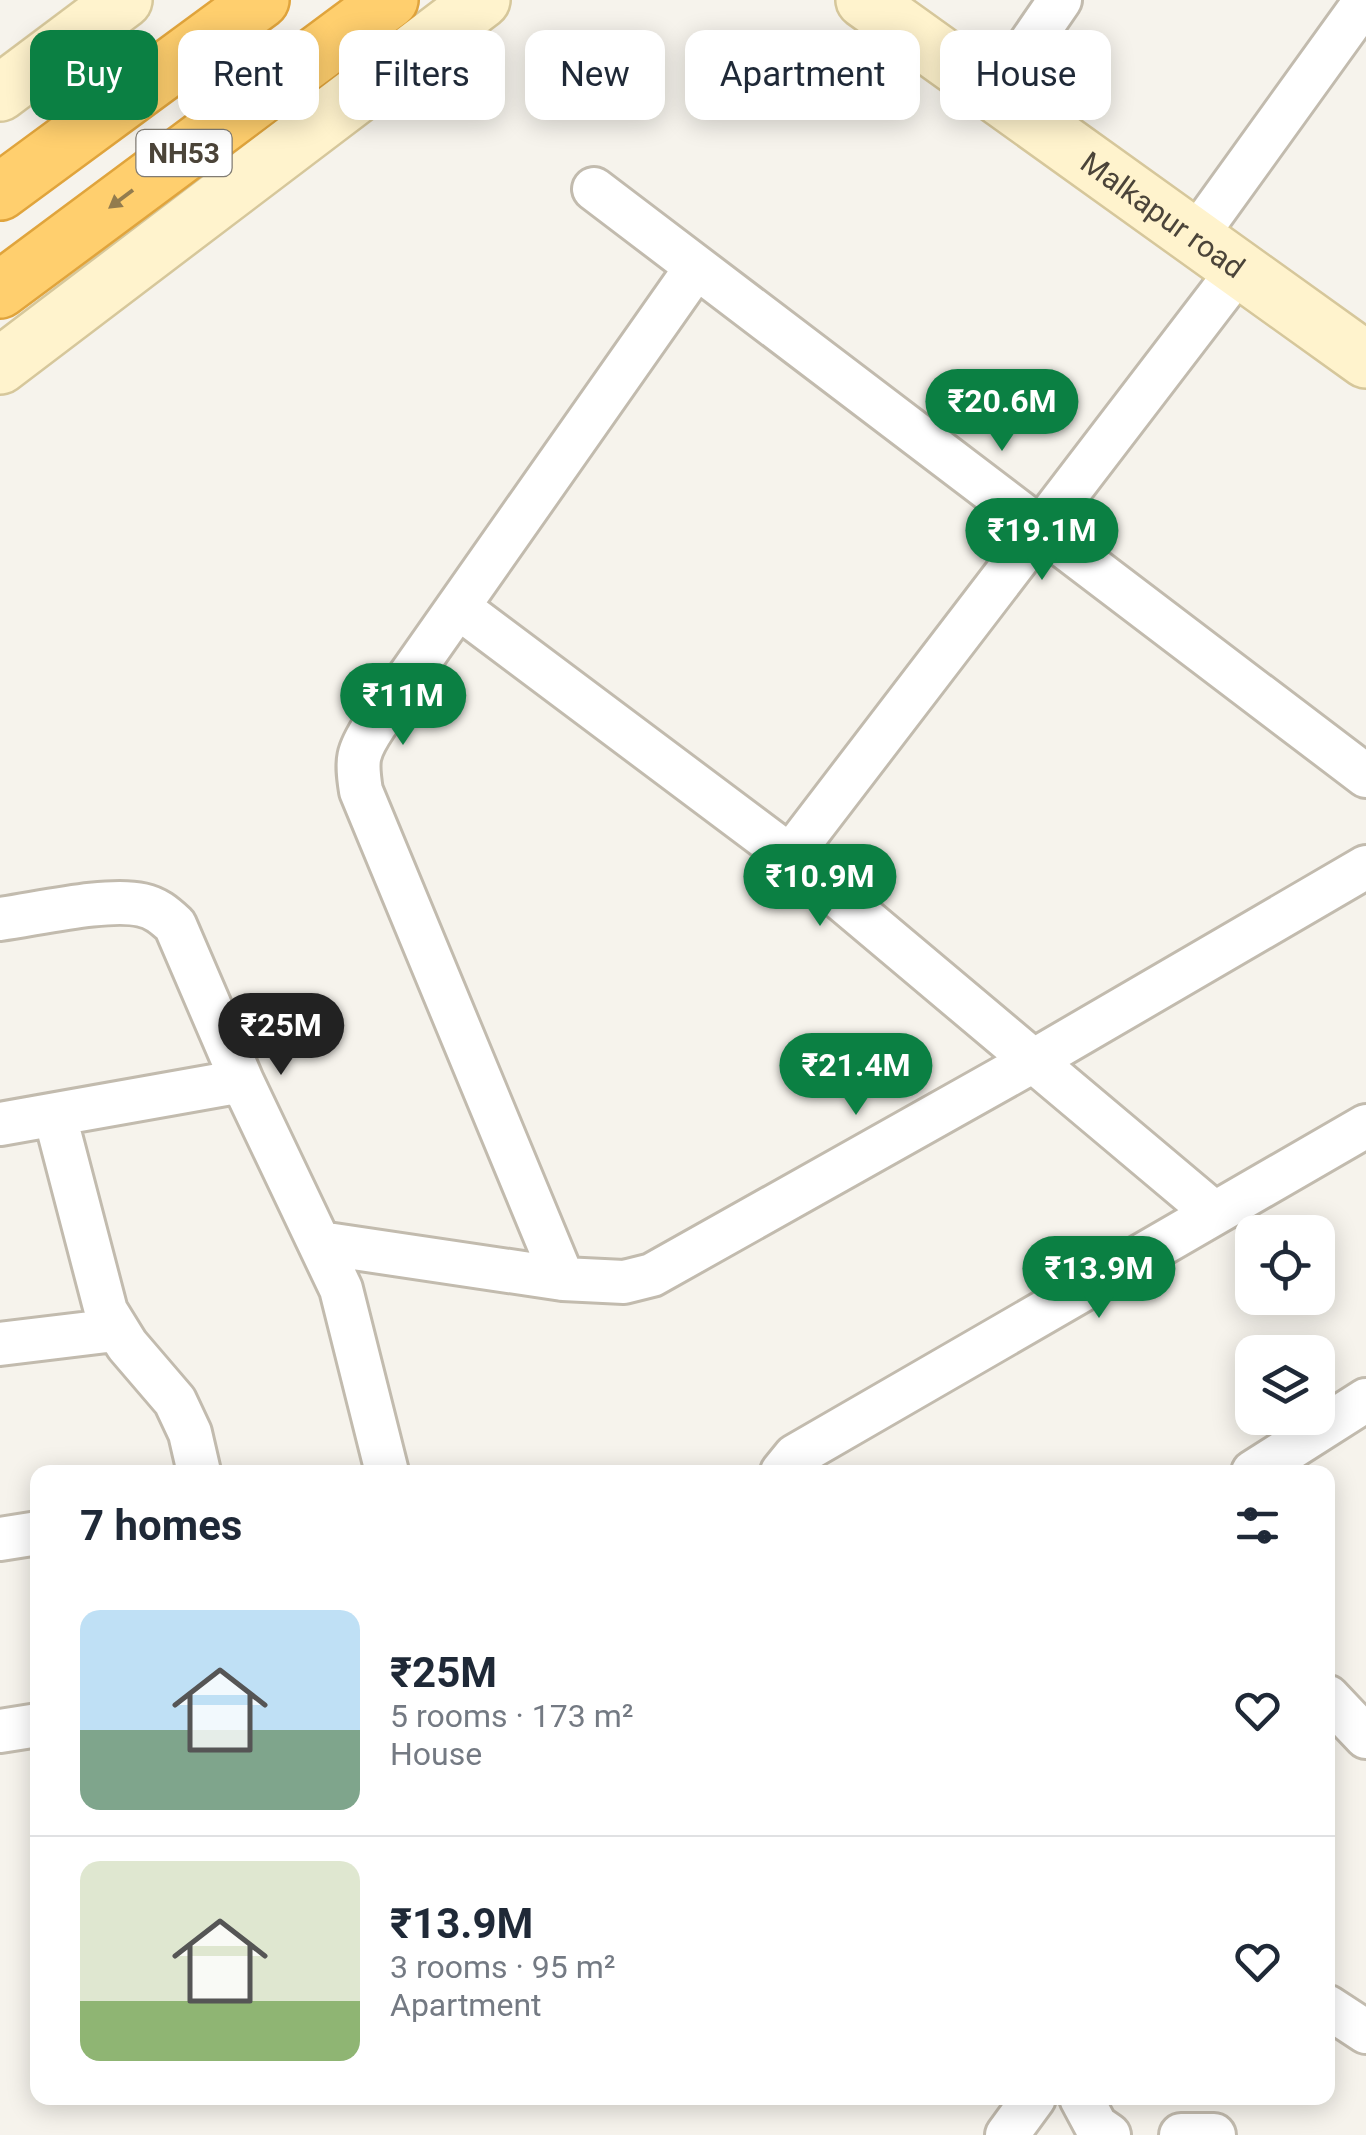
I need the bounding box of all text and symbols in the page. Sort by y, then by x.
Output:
chip: Buy [30,30,158,120]
chip: Rent [178,30,319,120]
chip: Filters [339,30,505,120]
chip: New [525,30,665,120]
chip: Apartment [685,30,920,120]
chip: House [940,30,1111,120]
road number: NH53 [136,130,232,176]
street label: Malkapur road [1075,144,1252,285]
one-way arrow [108,189,134,209]
pin: ₹20.6M [921,369,1083,454]
text: ₹20.6M [947,382,1057,420]
pin: ₹19.1M [961,498,1123,583]
text: ₹19.1M [987,511,1097,549]
pin: ₹11M [344,663,462,748]
text: ₹11M [362,676,444,714]
pin: ₹10.9M [739,844,901,929]
text: ₹10.9M [765,857,875,895]
pin: ₹25M [222,993,340,1078]
text: ₹25M [240,1006,322,1044]
pin: ₹21.4M [775,1033,937,1118]
text: ₹21.4M [801,1046,911,1084]
map controls [1235,1215,1335,1435]
button: locate [1235,1215,1335,1315]
pin: ₹13.9M [1018,1236,1180,1321]
text: ₹13.9M [1044,1249,1154,1287]
button: layers [1235,1335,1335,1435]
icon: filters [1230,1498,1285,1553]
text: 7 homes [80,1501,242,1550]
text: ₹25M [390,1648,497,1697]
icon: home [160,1650,280,1770]
icon: heart [1230,1683,1285,1738]
text: 5 rooms · 173 m² [390,1697,633,1735]
text: House [390,1735,482,1773]
text: ₹13.9M [390,1899,533,1948]
icon: home [160,1901,280,2021]
icon: heart [1230,1934,1285,1989]
text: 3 rooms · 95 m² [390,1948,615,1986]
text: Apartment [390,1986,542,2024]

